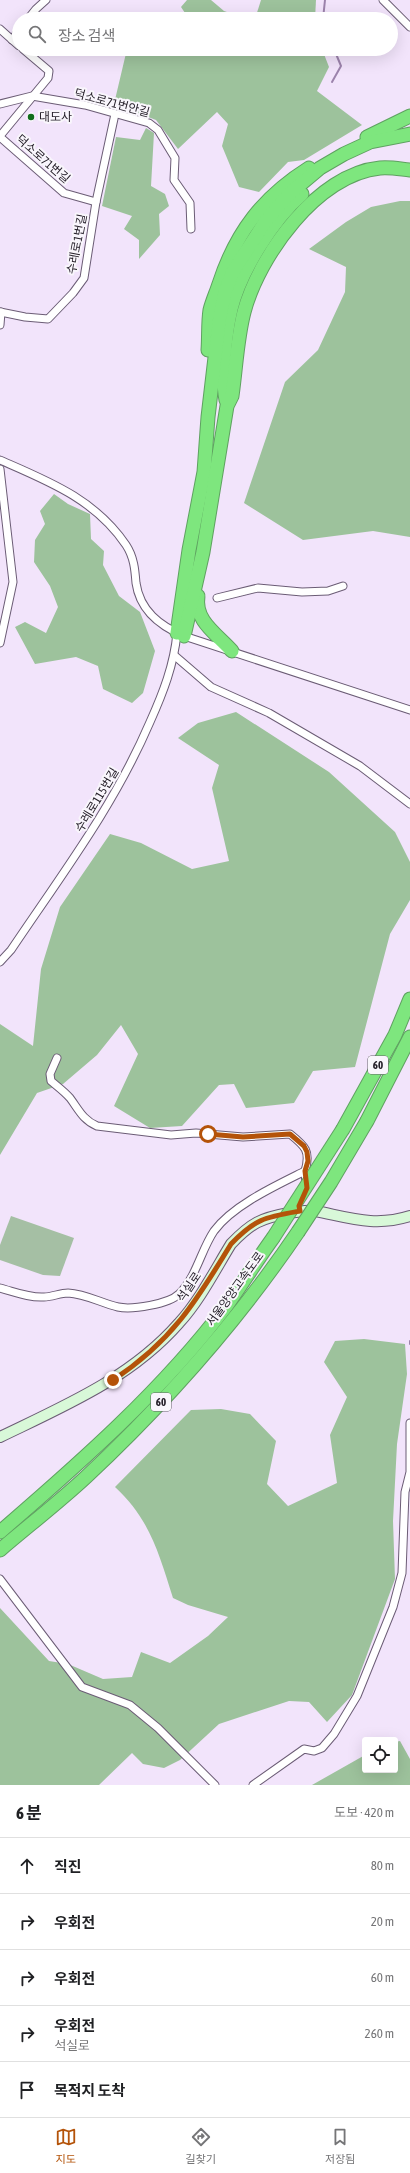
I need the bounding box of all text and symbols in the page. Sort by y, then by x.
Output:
search box [12,12,398,56]
icon: search [26,23,48,45]
text: 장소 검색 [58,27,115,44]
street label: 덕소로71번안길 [73,86,151,120]
place label: 대도사 [39,110,72,124]
marker: 대도사 [26,112,36,122]
street label: 덕소로71번길 [13,132,73,186]
street label: 수레로1번길 [64,213,90,275]
street label: 수레로115번길 [72,765,122,835]
road number: 60 [368,1056,388,1074]
route start [199,1125,217,1143]
street label: 서울양양고속도로 [203,1249,267,1329]
street label: 석실로 [174,1269,204,1305]
route end [104,1371,122,1389]
road number: 60 [151,1393,171,1411]
map controls [362,1737,398,1773]
button: locate [362,1737,398,1773]
text: 6 분 [16,1803,42,1823]
text: 도보 · 420 m [334,1805,394,1820]
icon: ahead [16,1855,38,1877]
text: 직진 [54,1858,82,1875]
text: 80 m [371,1858,394,1873]
icon: right [16,1911,38,1933]
text: 우회전 [54,1914,95,1931]
text: 20 m [371,1914,394,1929]
icon: right [16,1967,38,1989]
text: 우회전 [54,1970,95,1987]
text: 60 m [371,1970,394,1985]
text: 우회전 [54,2017,95,2034]
icon: right [16,2023,38,2045]
text: 260 m [365,2026,394,2041]
text: 석실로 [54,2038,90,2053]
icon: arrive [16,2079,38,2101]
text: 목적지 도착 [54,2082,125,2099]
tab: 지도 [55,2126,77,2166]
tab: 길찾기 [186,2126,216,2166]
tab: 저장됨 [325,2126,355,2166]

